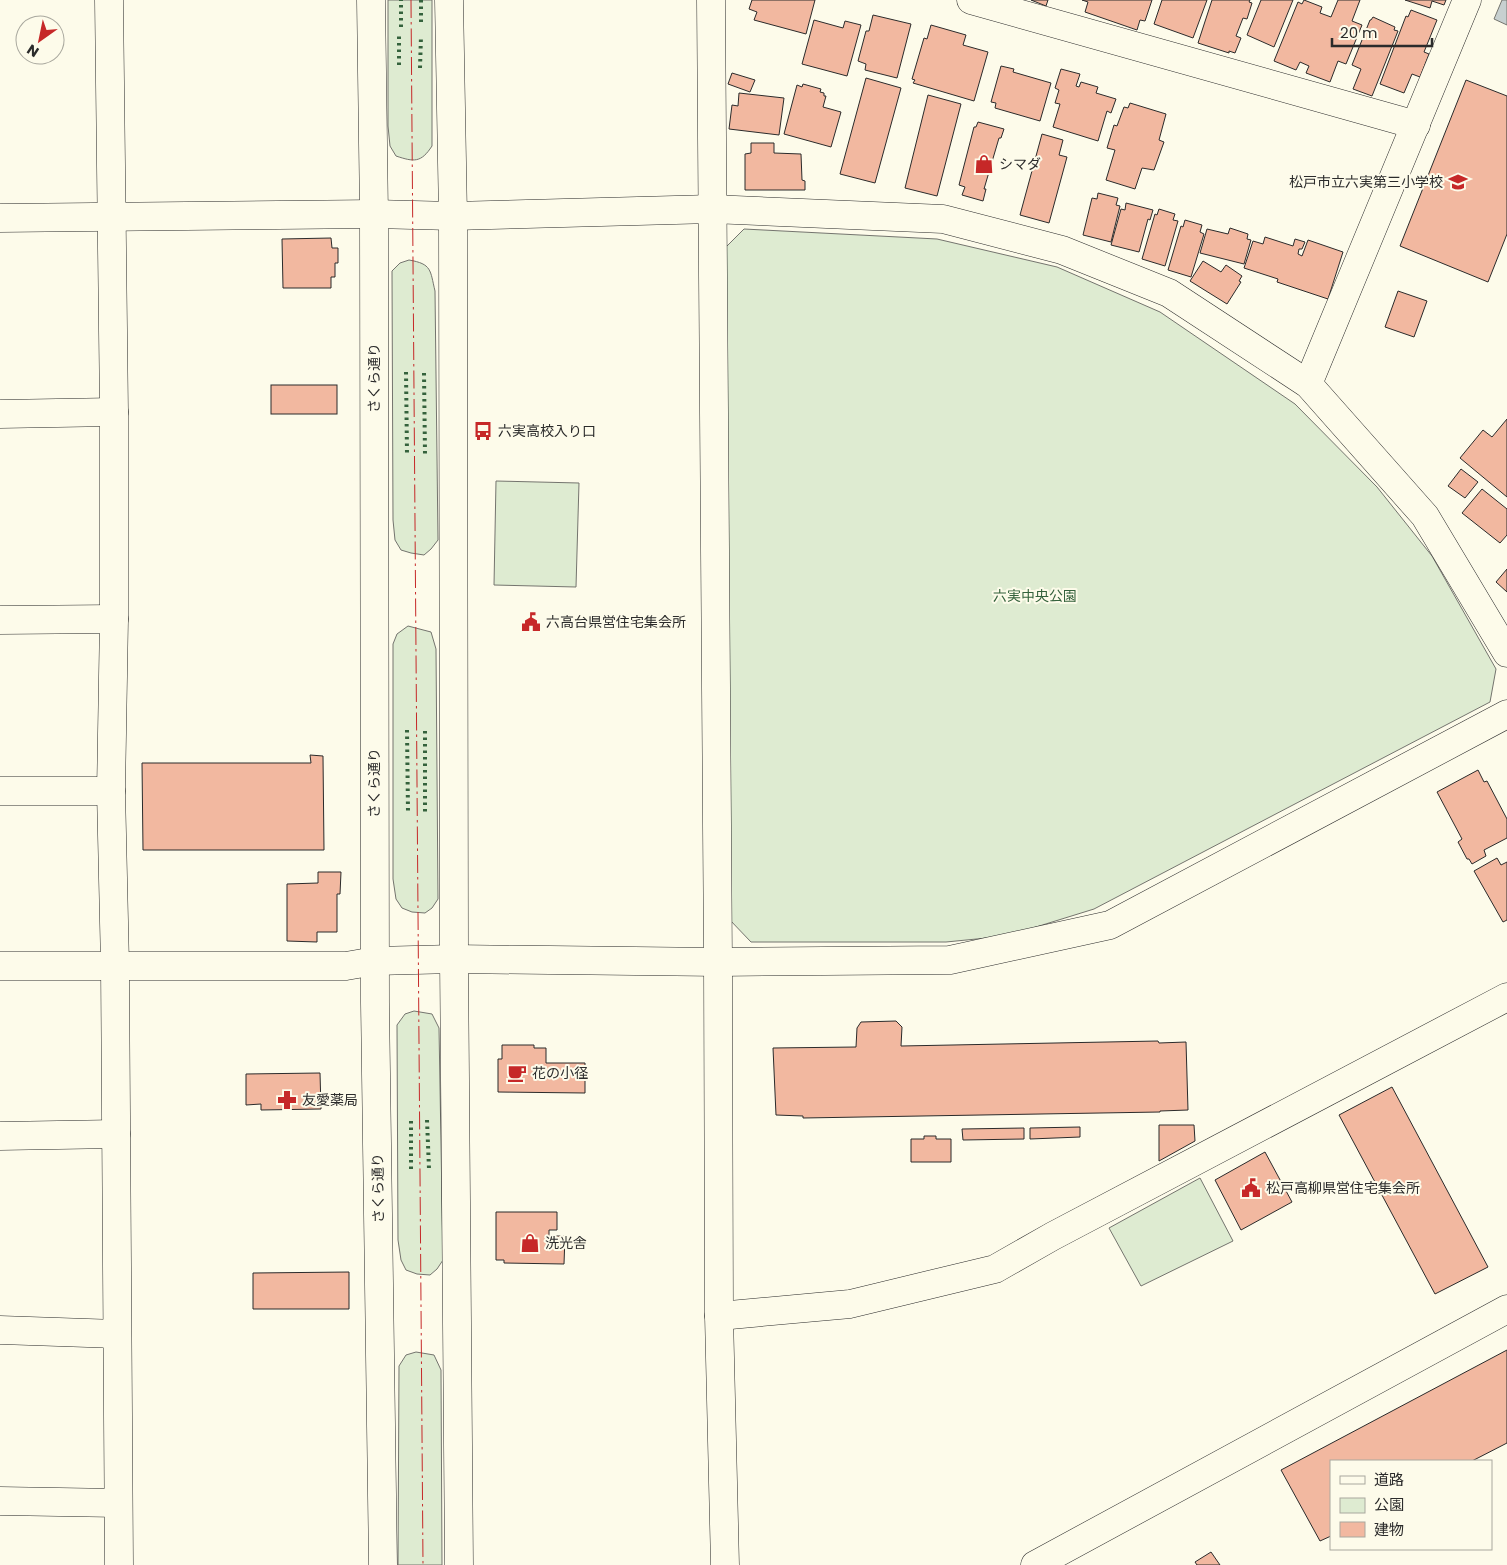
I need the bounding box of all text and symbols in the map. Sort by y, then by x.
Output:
north arrow [15,15,65,65]
scale bar [1332,15,1432,47]
text: 20 m [1340,22,1378,43]
text: N [23,40,43,62]
shop icon: シマダ [973,153,995,175]
place label: シマダ [999,154,1041,174]
school or university icon: 松戸市立六実第三小学校 [1447,171,1469,193]
place label: 松戸市立六実第三小学校 [1289,172,1443,192]
street label: さくら通り [364,343,384,413]
bus stop icon: 六実高校入り口 [472,420,494,442]
place label: 六実高校入り口 [498,421,596,441]
park label: 六実中央公園 [993,586,1077,606]
public building icon: 六高台県営住宅集会所 [520,611,542,633]
place label: 六高台県営住宅集会所 [546,612,686,632]
street label: さくら通り [364,748,384,818]
cafe icon: 花の小径 [506,1062,528,1084]
place label: 花の小径 [532,1063,588,1083]
pharmacy icon: 友愛薬局 [276,1089,298,1111]
place label: 友愛薬局 [302,1090,358,1110]
street label: さくら通り [367,1153,389,1223]
public building icon: 松戸高柳県営住宅集会所 [1240,1177,1262,1199]
place label: 松戸高柳県営住宅集会所 [1266,1178,1420,1198]
shop icon: 洗光舎 [519,1232,541,1254]
place label: 洗光舎 [545,1233,587,1253]
legend [1330,1460,1492,1550]
text: 道路 [1374,1469,1404,1490]
text: 公園 [1374,1494,1404,1515]
text: 建物 [1374,1519,1404,1540]

